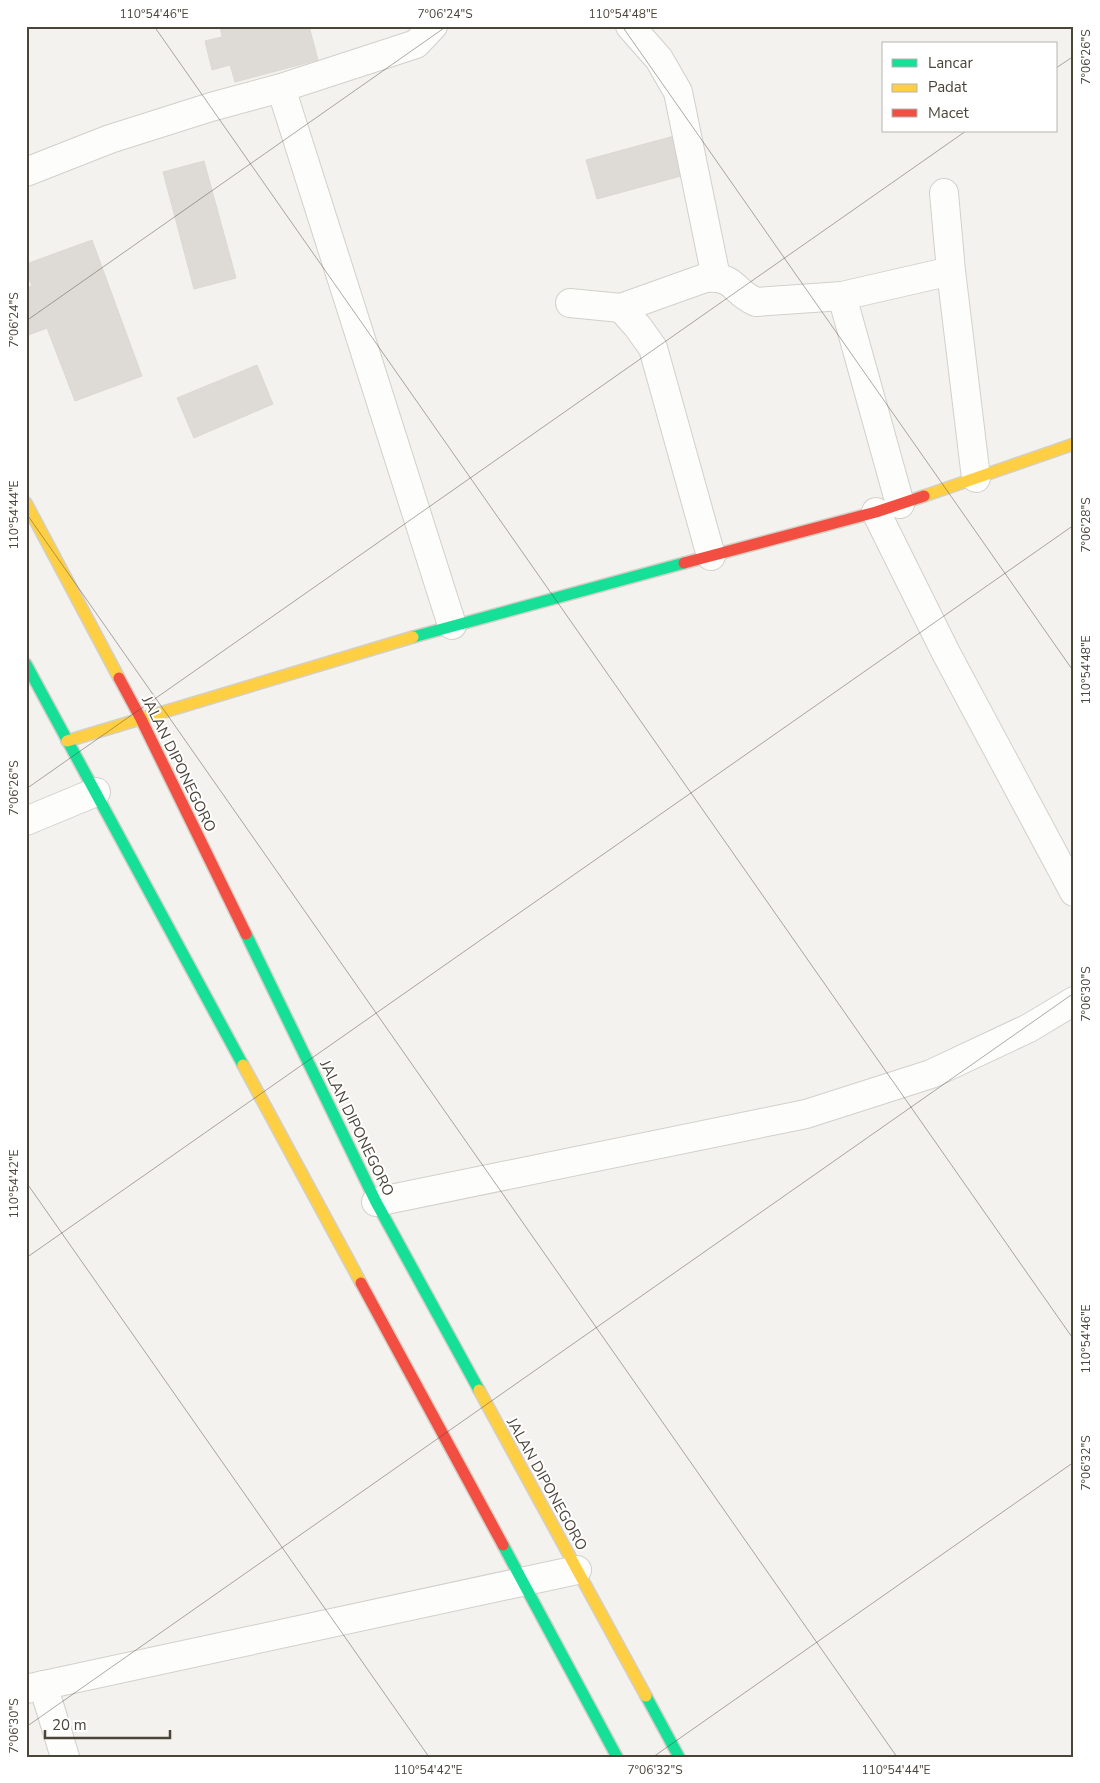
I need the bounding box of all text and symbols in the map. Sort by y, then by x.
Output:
text: 110°54'46"E [119,6,189,22]
text: 7°06'24"S [417,6,473,22]
text: 110°54'48"E [588,6,658,22]
text: 7°06'26"S [1078,29,1094,85]
legend [882,42,1058,132]
text: Lancar [928,53,973,73]
text: Padat [928,77,968,97]
text: Macet [928,103,970,123]
text: 7°06'24"S [6,292,22,348]
text: 110°54'44"E [6,480,22,550]
text: 7°06'28"S [1078,497,1094,553]
text: 110°54'48"E [1078,635,1094,705]
street label: JALAN DIPONEGORO [137,692,221,835]
text: 7°06'26"S [6,760,22,816]
text: 7°06'30"S [1078,966,1094,1022]
street label: JALAN DIPONEGORO [315,1056,399,1199]
text: 110°54'42"E [6,1149,22,1219]
text: 110°54'46"E [1078,1304,1094,1374]
street label: JALAN DIPONEGORO [502,1413,592,1554]
text: 7°06'32"S [1078,1435,1094,1491]
text: 7°06'30"S [6,1698,22,1754]
scale bar [45,1708,170,1740]
text: 20 m [52,1715,87,1735]
text: 110°54'42"E [393,1762,463,1778]
text: 7°06'32"S [627,1762,683,1778]
text: 110°54'44"E [861,1762,931,1778]

